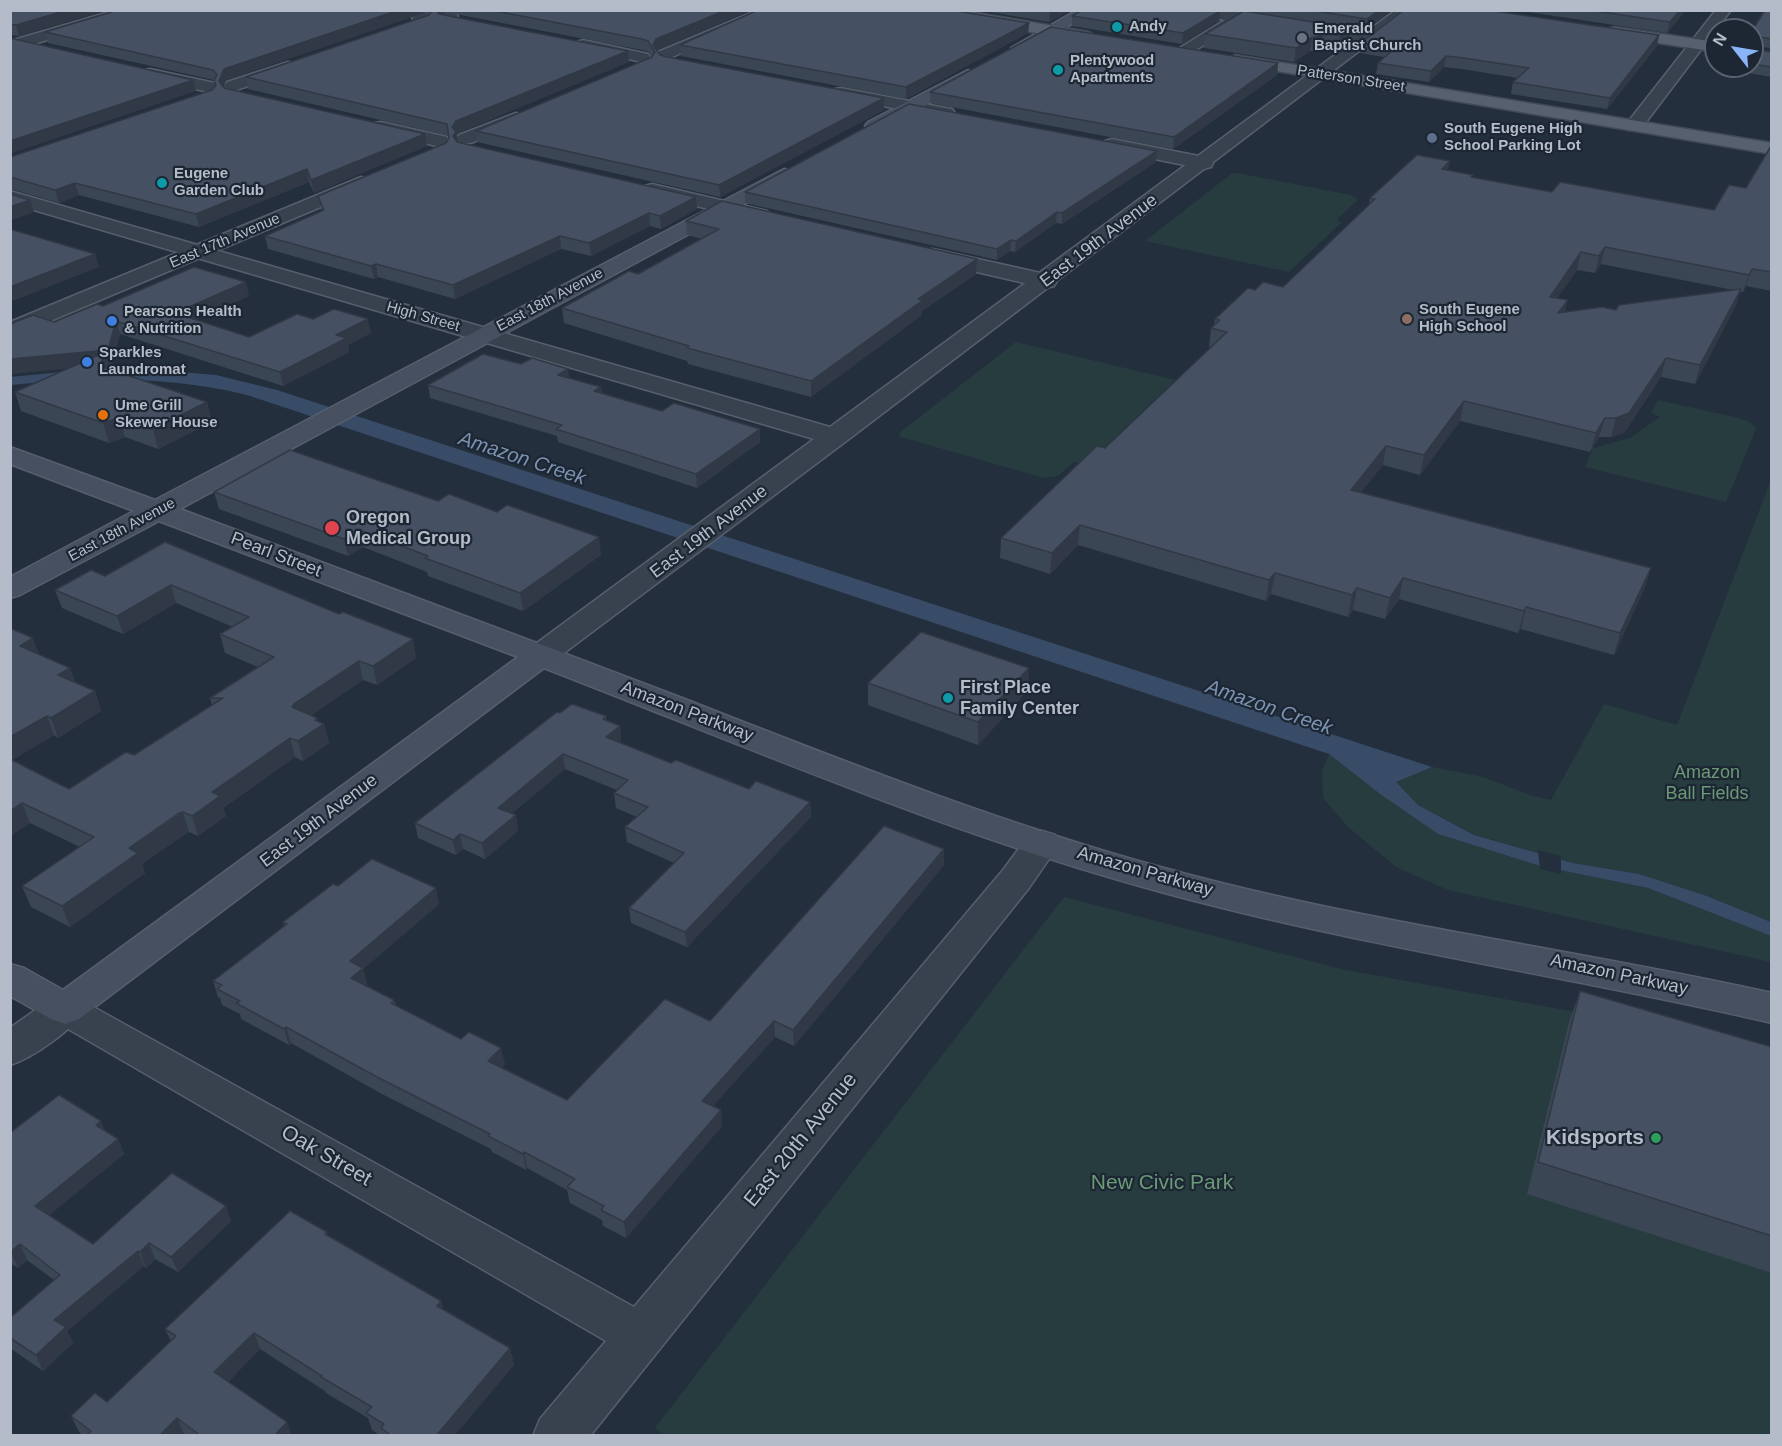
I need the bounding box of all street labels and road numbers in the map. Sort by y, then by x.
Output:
street label: Patterson Street [1296,62,1406,96]
street label: East 19th Avenue [1036,190,1162,292]
street label: East 17th Avenue [167,210,283,272]
street label: East 18th Avenue [494,264,606,336]
street label: High Street [384,298,462,336]
street label: East 19th Avenue [646,481,772,583]
street label: East 18th Avenue [66,494,178,566]
street label: Pearl Street [228,528,324,582]
street label: Amazon Parkway [618,677,756,747]
street label: East 19th Avenue [256,770,382,872]
street label: Amazon Parkway [1075,842,1215,902]
street label: Amazon Parkway [1548,950,1690,1000]
street label: East 20th Avenue [739,1068,863,1212]
street label: Oak Street [276,1120,376,1192]

